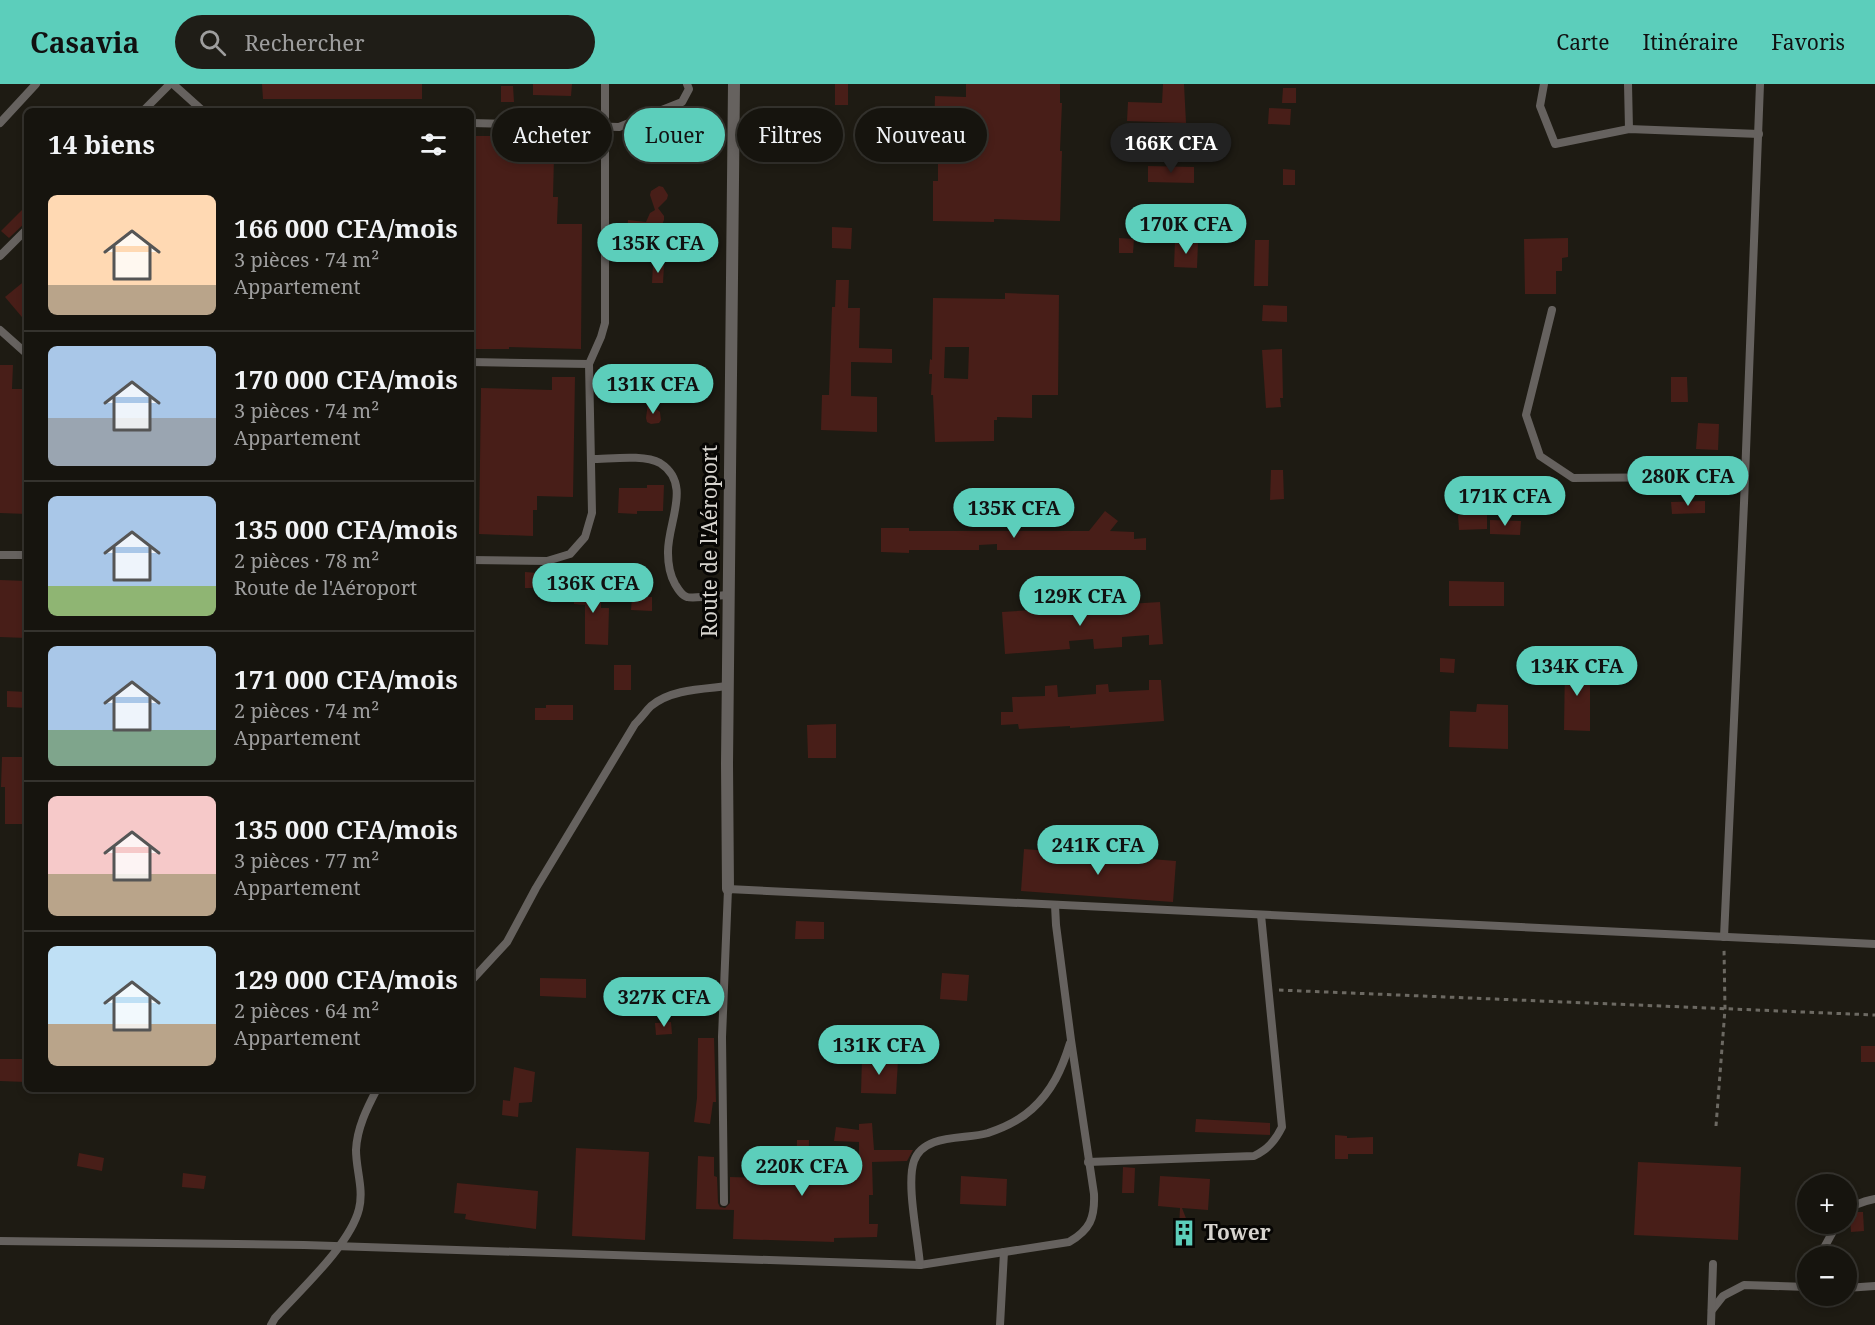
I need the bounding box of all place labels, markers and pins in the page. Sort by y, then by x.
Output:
pin: 166K CFA [1109,123,1233,174]
pin: 170K CFA [1124,204,1248,255]
pin: 135K CFA [596,223,720,274]
pin: 131K CFA [591,364,715,415]
pin: 280K CFA [1626,456,1750,507]
pin: 171K CFA [1443,476,1567,527]
pin: 135K CFA [952,488,1076,539]
pin: 136K CFA [531,563,655,614]
pin: 129K CFA [1018,576,1142,627]
pin: 134K CFA [1515,646,1639,697]
pin: 241K CFA [1036,825,1160,876]
pin: 327K CFA [602,977,726,1028]
pin: 131K CFA [817,1025,941,1076]
pin: 220K CFA [740,1146,864,1197]
building icon: Tower [1169,1218,1199,1248]
place label: Tower [1204,1218,1271,1246]

